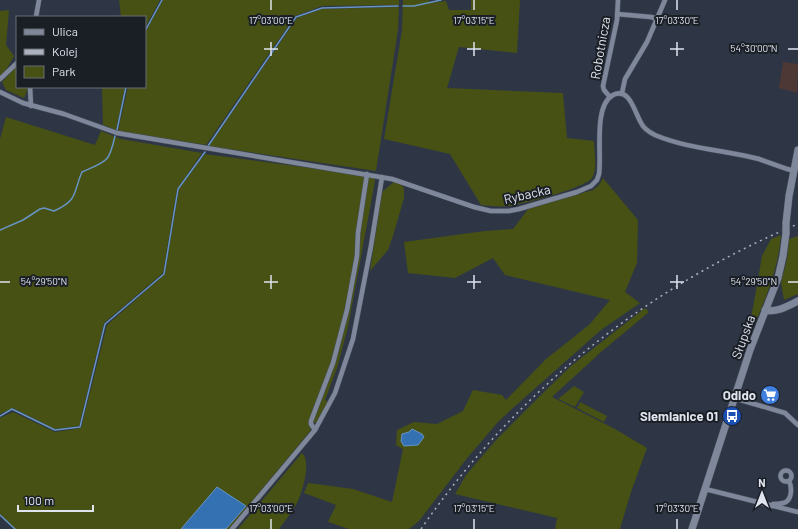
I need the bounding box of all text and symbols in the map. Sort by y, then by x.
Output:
text: 17°03'00"E [249,14,293,26]
text: 17°03'15"E [453,14,495,26]
text: 17°03'30"E [655,14,699,26]
street label: Robotnicza [587,15,613,81]
legend [16,16,146,88]
text: Ulica [52,24,78,38]
text: 54°30'00"N [730,42,778,54]
text: Kolej [52,44,78,58]
text: Park [52,64,76,78]
street label: Rybacka [502,181,552,207]
text: 54°29'50"N [21,275,67,287]
text: 54°29'50"N [731,275,777,287]
street label: Słupska [728,313,758,361]
supermarket icon: Odido [759,384,781,406]
place label: Odido [723,387,756,403]
bus stop icon: Siemianice 01 [721,405,743,427]
place label: Siemianice 01 [640,408,718,424]
north arrow [742,473,782,513]
text: N [758,476,766,489]
scale bar [18,487,93,513]
text: 100 m [24,493,54,507]
text: 17°03'00"E [249,502,293,514]
text: 17°03'15"E [453,502,495,514]
text: 17°03'30"E [655,502,699,514]

